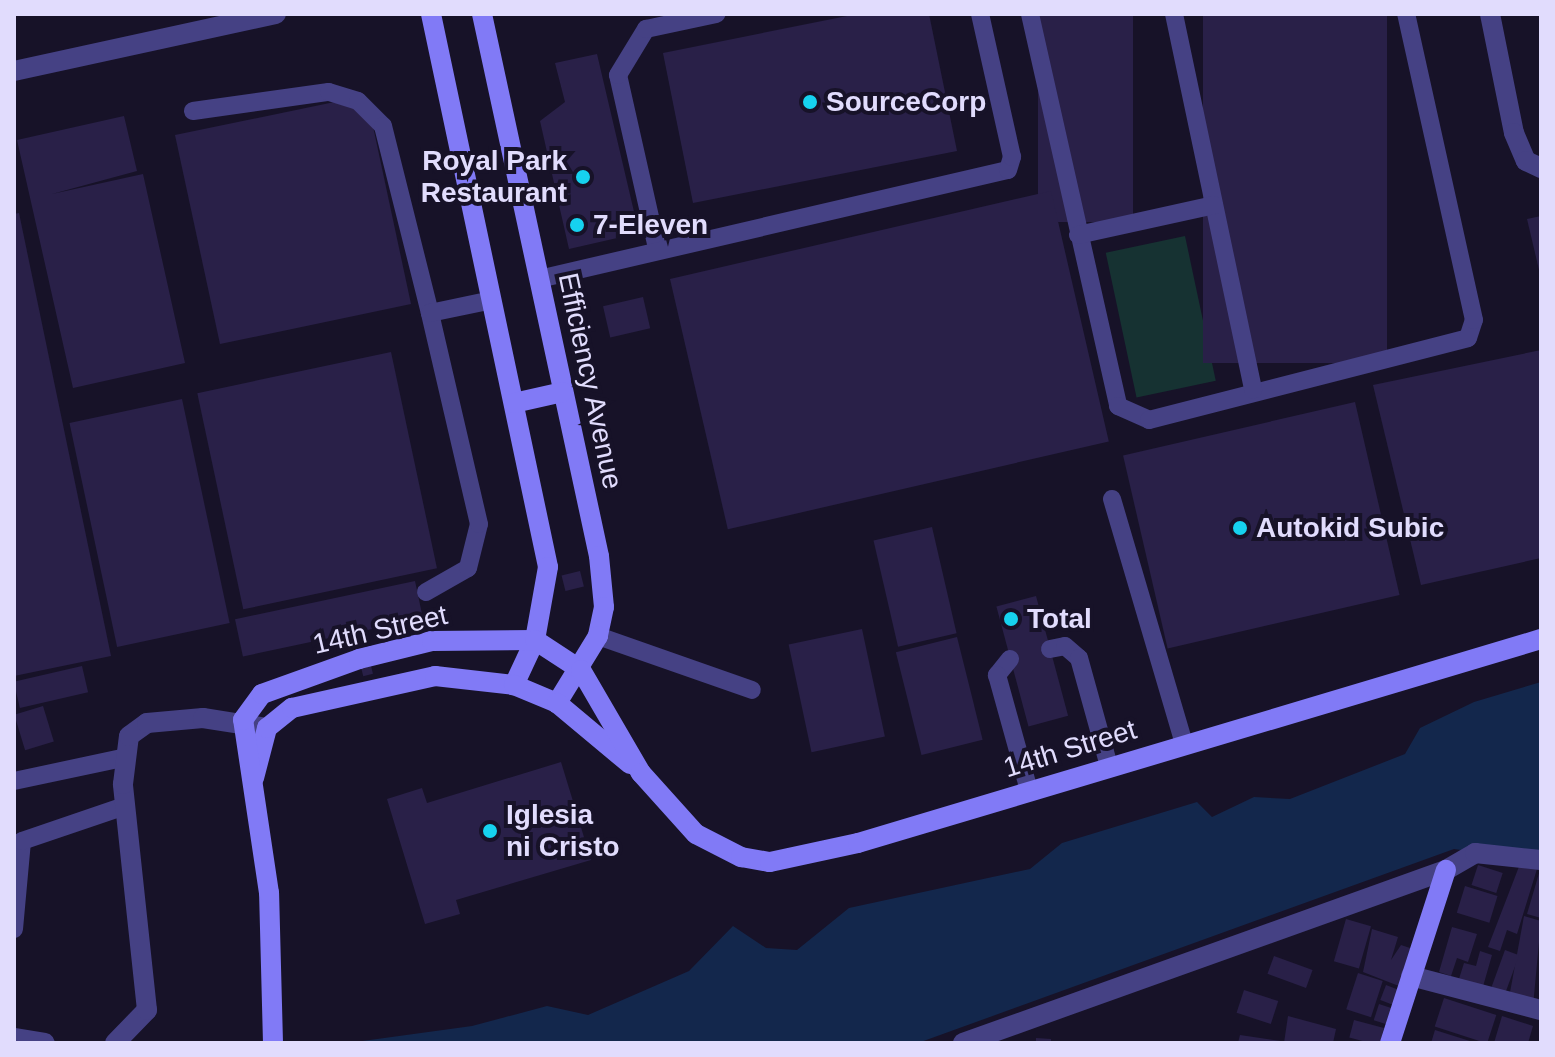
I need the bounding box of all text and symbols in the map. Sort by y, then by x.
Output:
place label: SourceCorp [826,85,986,119]
marker: SourceCorp [801,93,819,111]
place label: Royal Park Restaurant [421,144,567,210]
marker: Royal Park Restaurant [574,168,592,186]
place label: 7-Eleven [593,208,708,242]
marker: 7-Eleven [568,216,586,234]
street label: Efficiency Avenue [551,269,629,493]
place label: Autokid Subic [1256,511,1444,545]
marker: Autokid Subic [1231,519,1249,537]
street label: 14th Street [309,598,451,662]
place label: Total [1027,602,1092,636]
marker: Total [1002,610,1020,628]
street label: 14th Street [1000,713,1140,785]
place label: Iglesia ni Cristo [506,798,620,864]
marker: Iglesia ni Cristo [481,822,499,840]

